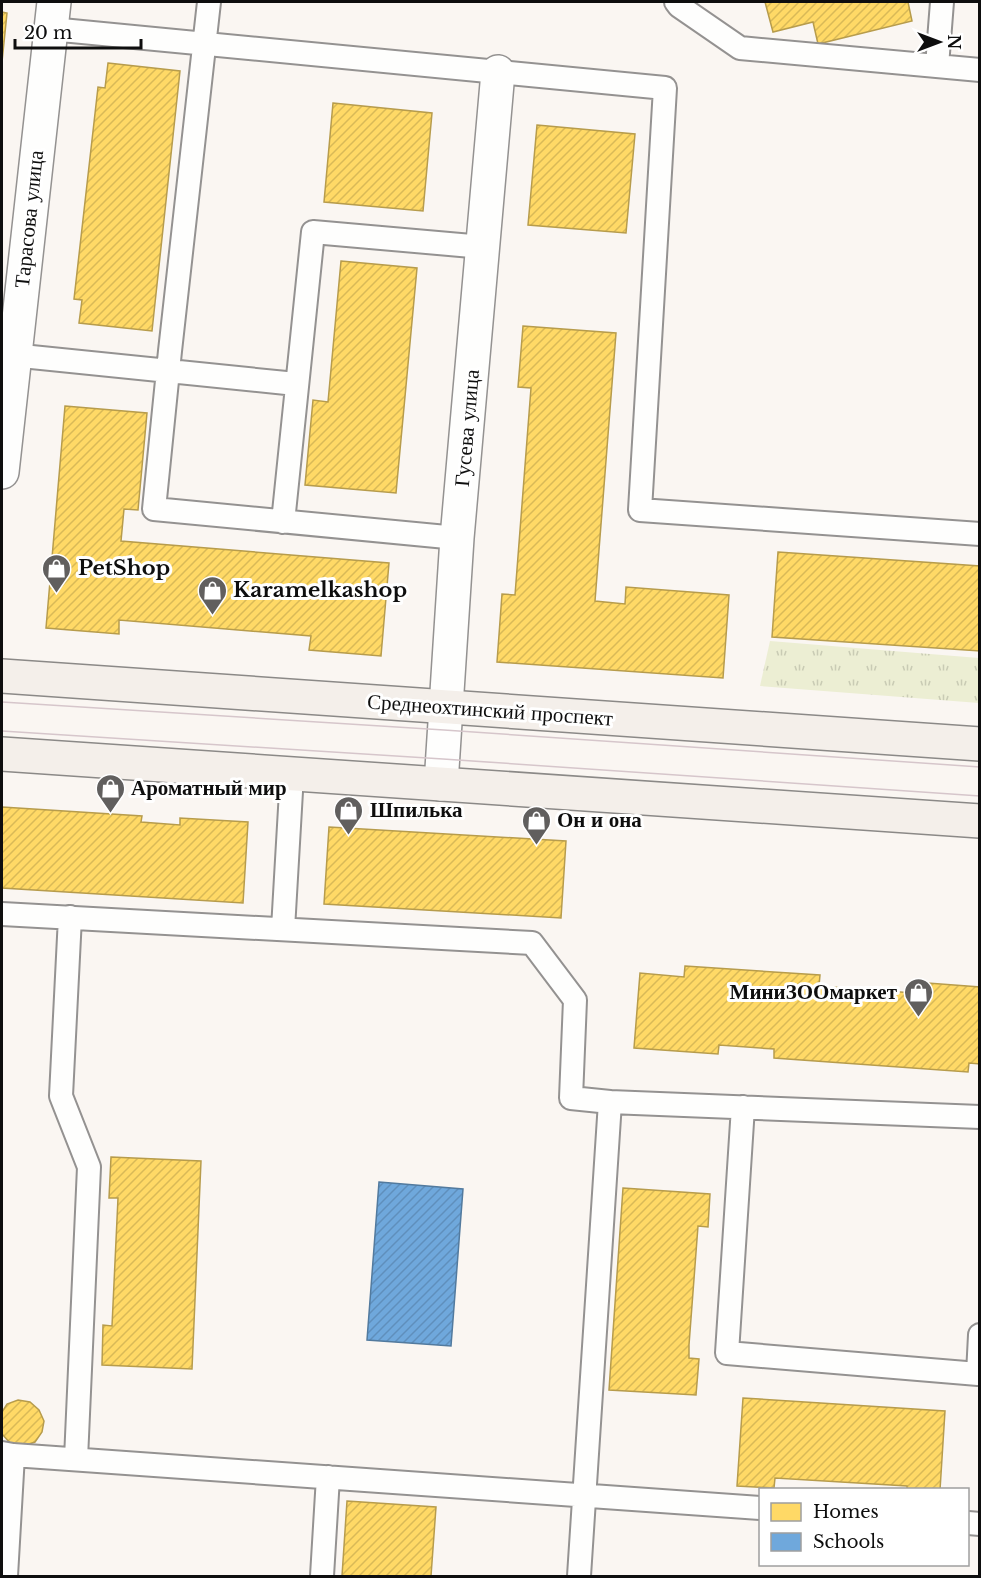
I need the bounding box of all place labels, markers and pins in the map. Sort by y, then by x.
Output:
shop icon: PetShop [41,552,73,594]
place label: PetShop [78,555,170,581]
shop icon: Karamelkashop [196,574,228,616]
place label: Karamelkashop [233,577,407,603]
shop icon: Ароматный мир [94,772,126,814]
place label: Ароматный мир [131,775,287,801]
shop icon: Шпилька [333,794,365,836]
place label: Шпилька [370,797,463,823]
shop icon: Он и она [520,804,552,846]
place label: Он и она [557,807,642,833]
shop icon: МиниЗООмаркет [902,976,934,1018]
place label: МиниЗООмаркет [730,979,898,1005]

